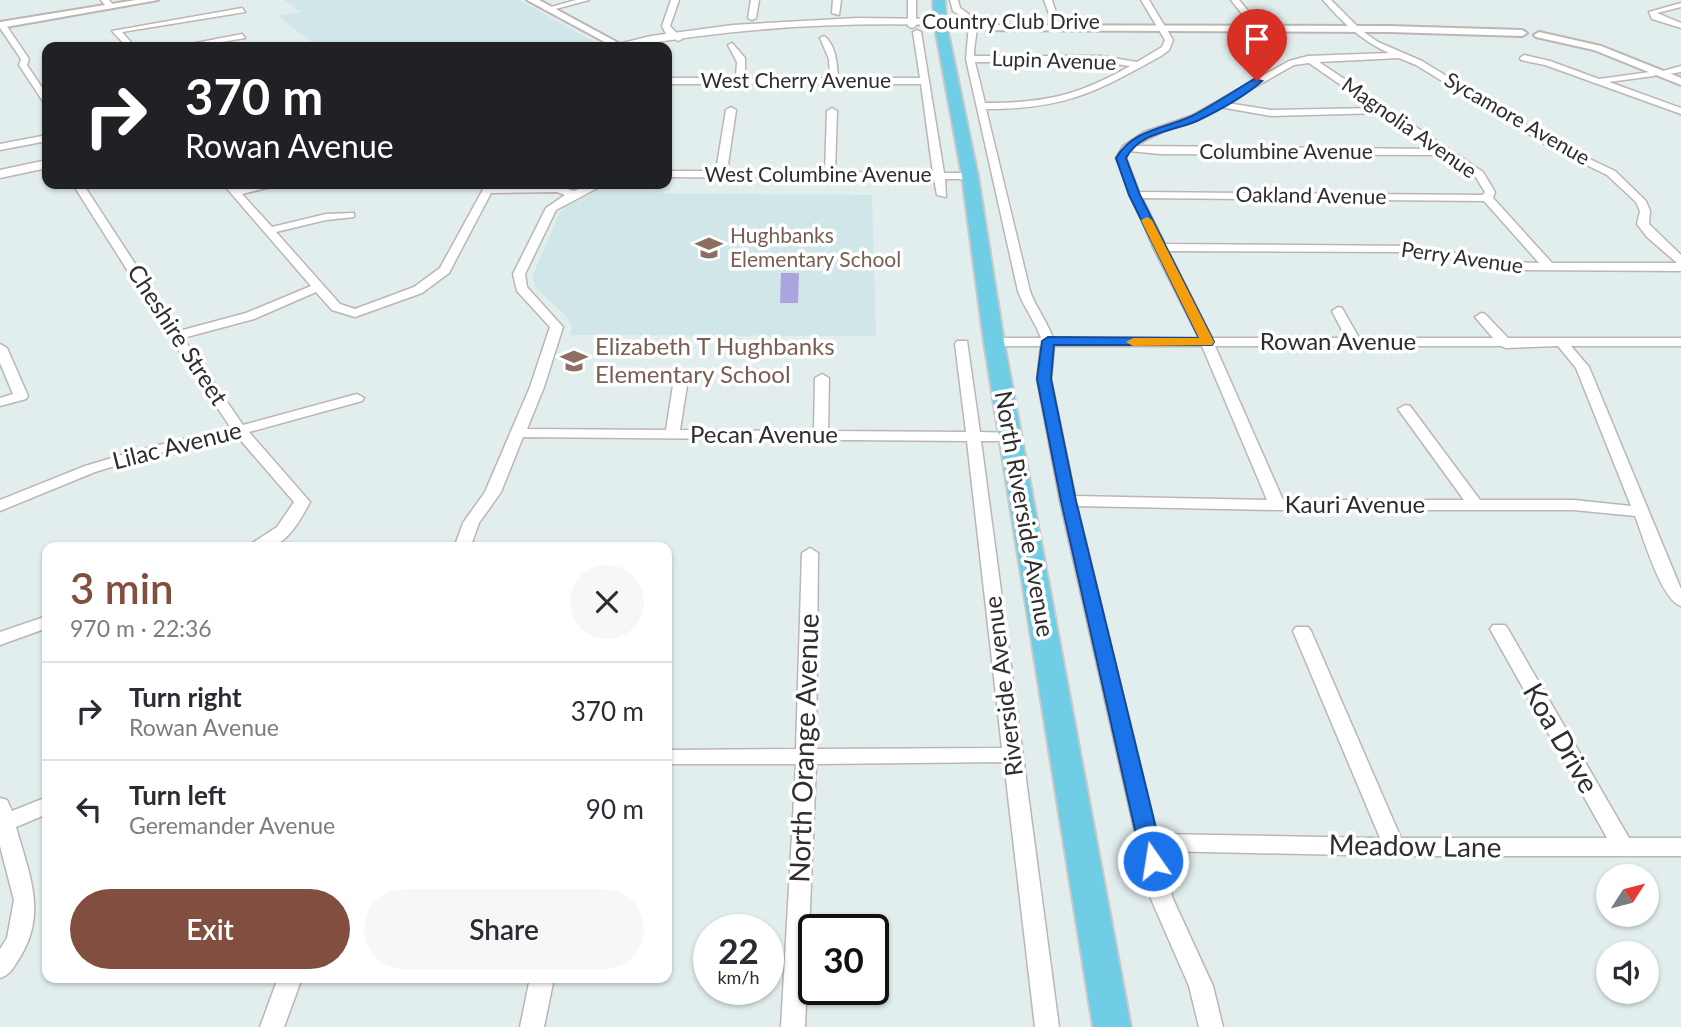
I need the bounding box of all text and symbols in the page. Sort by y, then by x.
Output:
street label: Country Club Drive [922,8,1100,33]
pin [1227,9,1287,81]
icon: arrive [1238,20,1276,58]
street label: Lupin Avenue [991,45,1117,74]
street label: Sycamore Avenue [1441,66,1595,169]
text: 370 m [185,67,323,125]
street label: West Cherry Avenue [701,67,891,92]
icon: right [70,70,161,161]
street label: Magnolia Avenue [1338,71,1482,183]
text: Rowan Avenue [185,126,394,165]
street label: Columbine Avenue [1199,138,1373,163]
street label: West Columbine Avenue [704,161,932,186]
street label: Oakland Avenue [1235,181,1387,208]
place label: Hughbanks Elementary School [730,222,901,271]
school or university icon: Hughbanks Elementary School [694,233,724,263]
street label: Perry Avenue [1400,236,1525,277]
street label: Cheshire Street [122,258,235,410]
street label: Rowan Avenue [1260,326,1416,355]
place label: Elizabeth T Hughbanks Elementary School [595,331,835,388]
school or university icon: Elizabeth T Hughbanks Elementary School [559,346,589,376]
street label: North Riverside Avenue [990,388,1061,639]
street label: Lilac Avenue [109,415,244,475]
street label: Pecan Avenue [690,419,838,448]
street label: Kauri Avenue [1285,489,1425,518]
text: 3 min [70,563,174,613]
button: close [570,565,644,639]
street label: Riverside Avenue [977,595,1028,778]
street label: North Orange Avenue [781,613,825,883]
text: 970 m · 22:36 [70,614,212,642]
street label: Koa Drive [1517,677,1607,798]
text: Turn right [129,681,242,713]
icon: right [70,692,108,730]
text: 370 m [571,695,644,727]
text: Rowan Avenue [129,713,279,741]
text: Turn left [129,779,226,811]
icon: left [70,790,108,828]
text: 90 m [586,793,644,825]
text: Geremander Avenue [129,811,335,839]
position arrow [1116,824,1190,898]
street label: Meadow Lane [1328,826,1502,864]
north arrow [1596,864,1659,928]
map controls [1596,864,1659,1004]
button: Exit [70,889,350,969]
button: Share [364,889,644,969]
speed limit sign: 30 [798,914,889,1005]
text: 22 [718,929,759,971]
button: sound [1596,941,1659,1004]
text: km/h [717,966,760,988]

